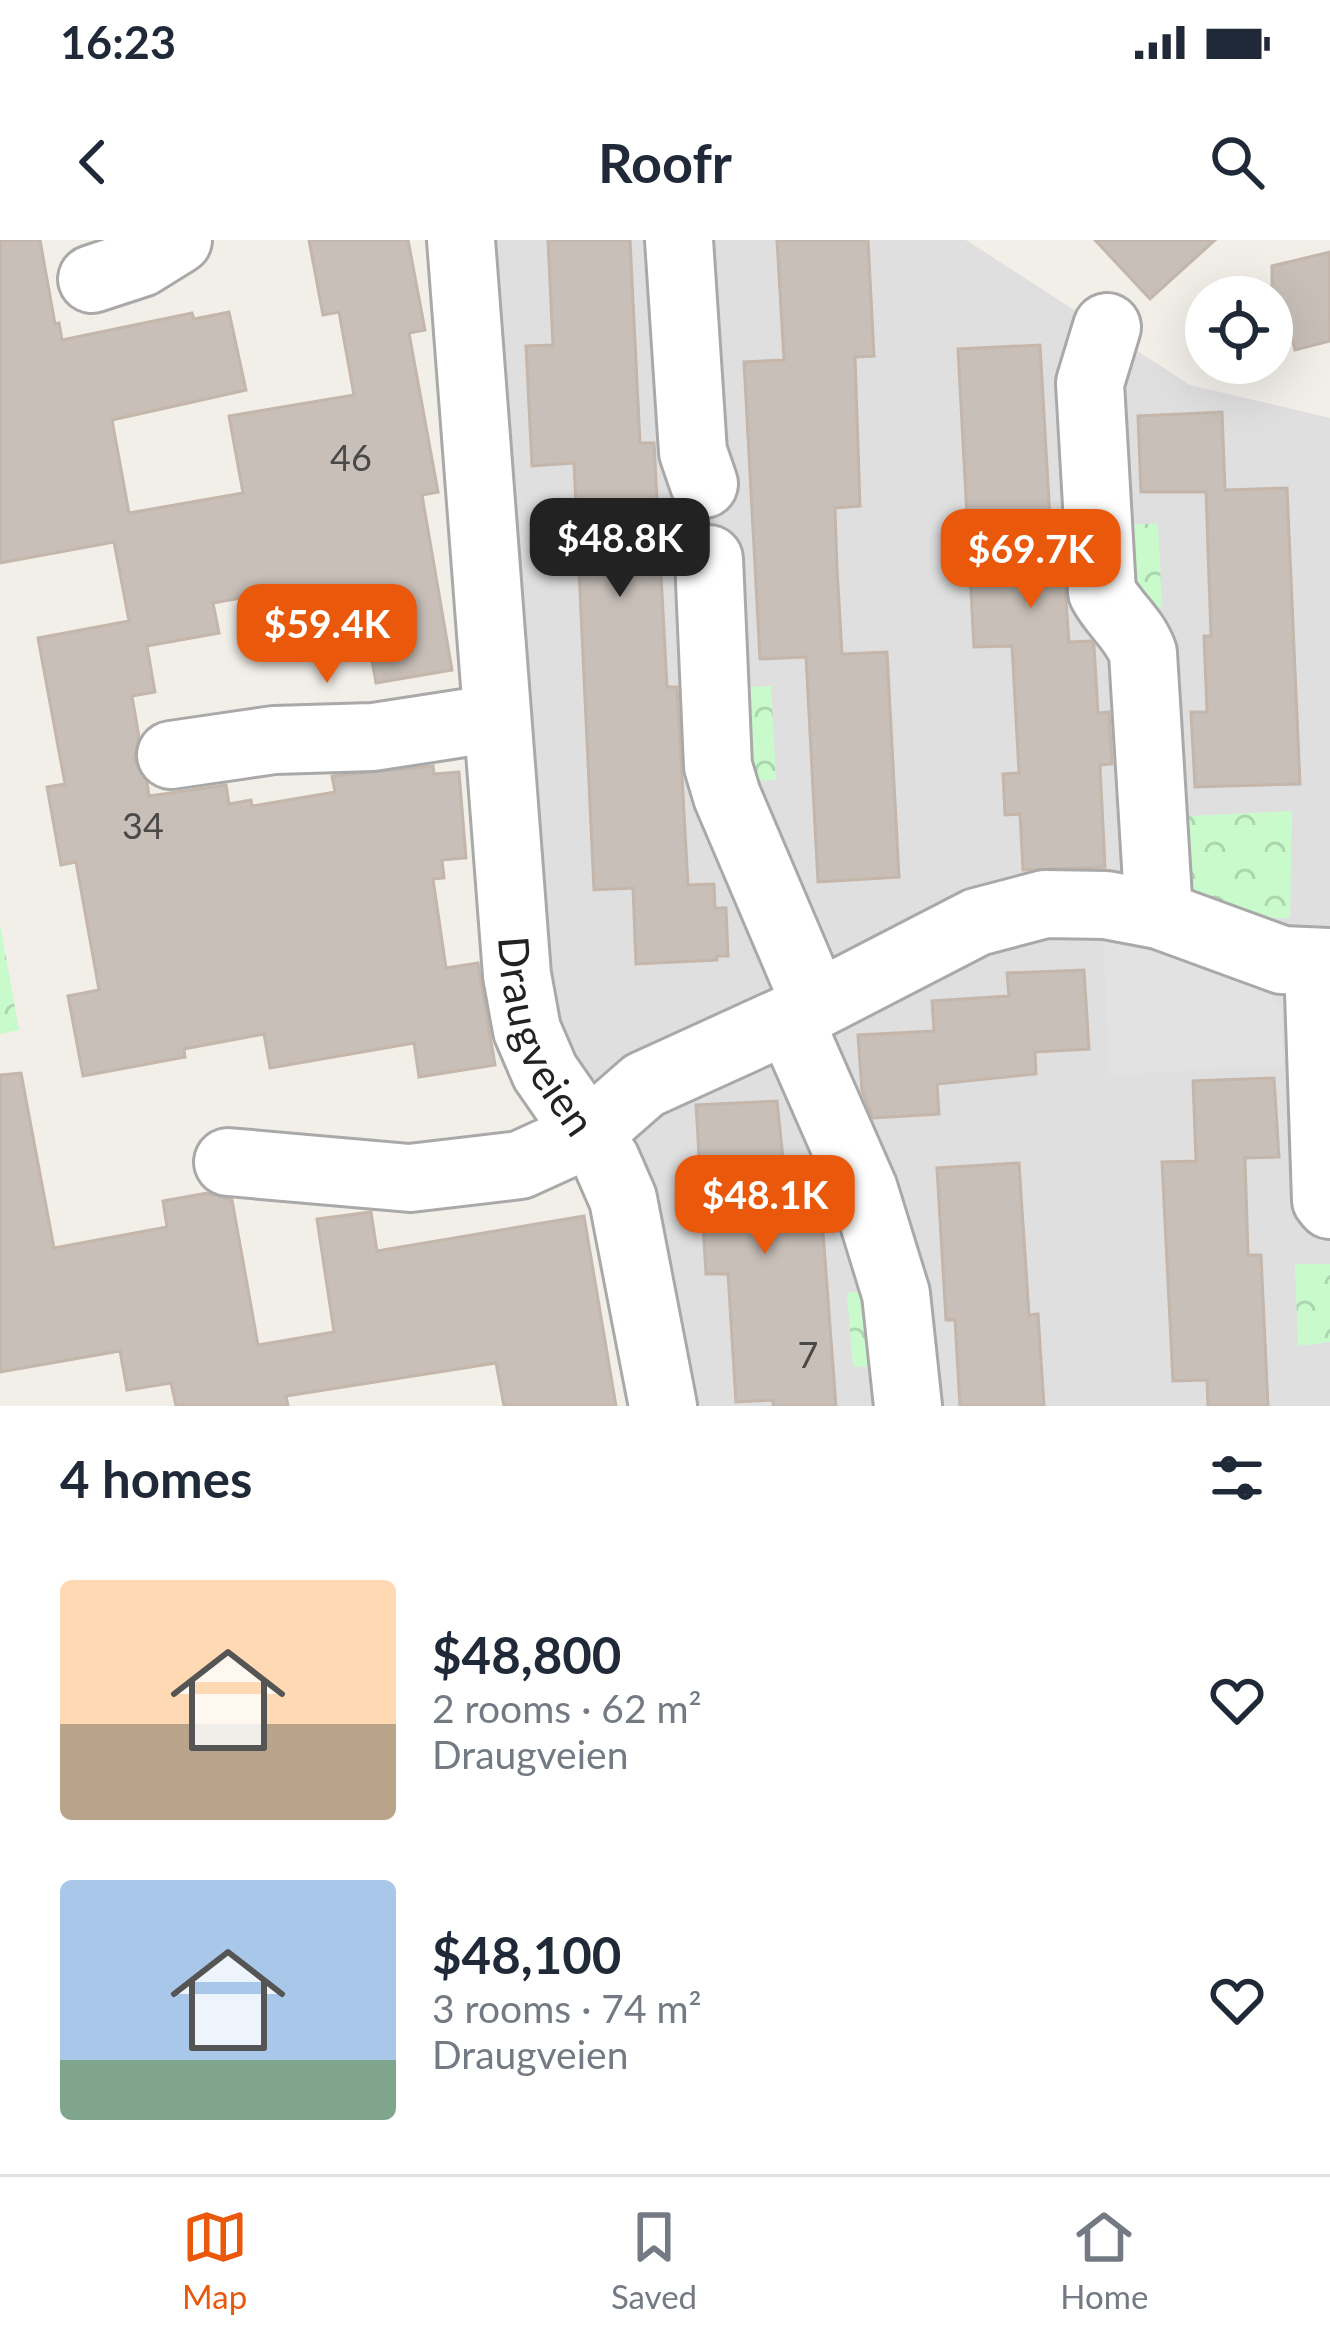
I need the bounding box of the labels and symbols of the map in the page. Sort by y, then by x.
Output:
house number: 46 [330,435,372,479]
pin: $48.8K [522,498,718,600]
pin: $69.7K [933,509,1129,611]
pin: $59.4K [229,584,425,686]
house number: 34 [122,803,164,847]
street label: Draugveien [489,934,606,1145]
pin: $48.1K [667,1155,863,1257]
house number: 7 [798,1332,818,1376]

